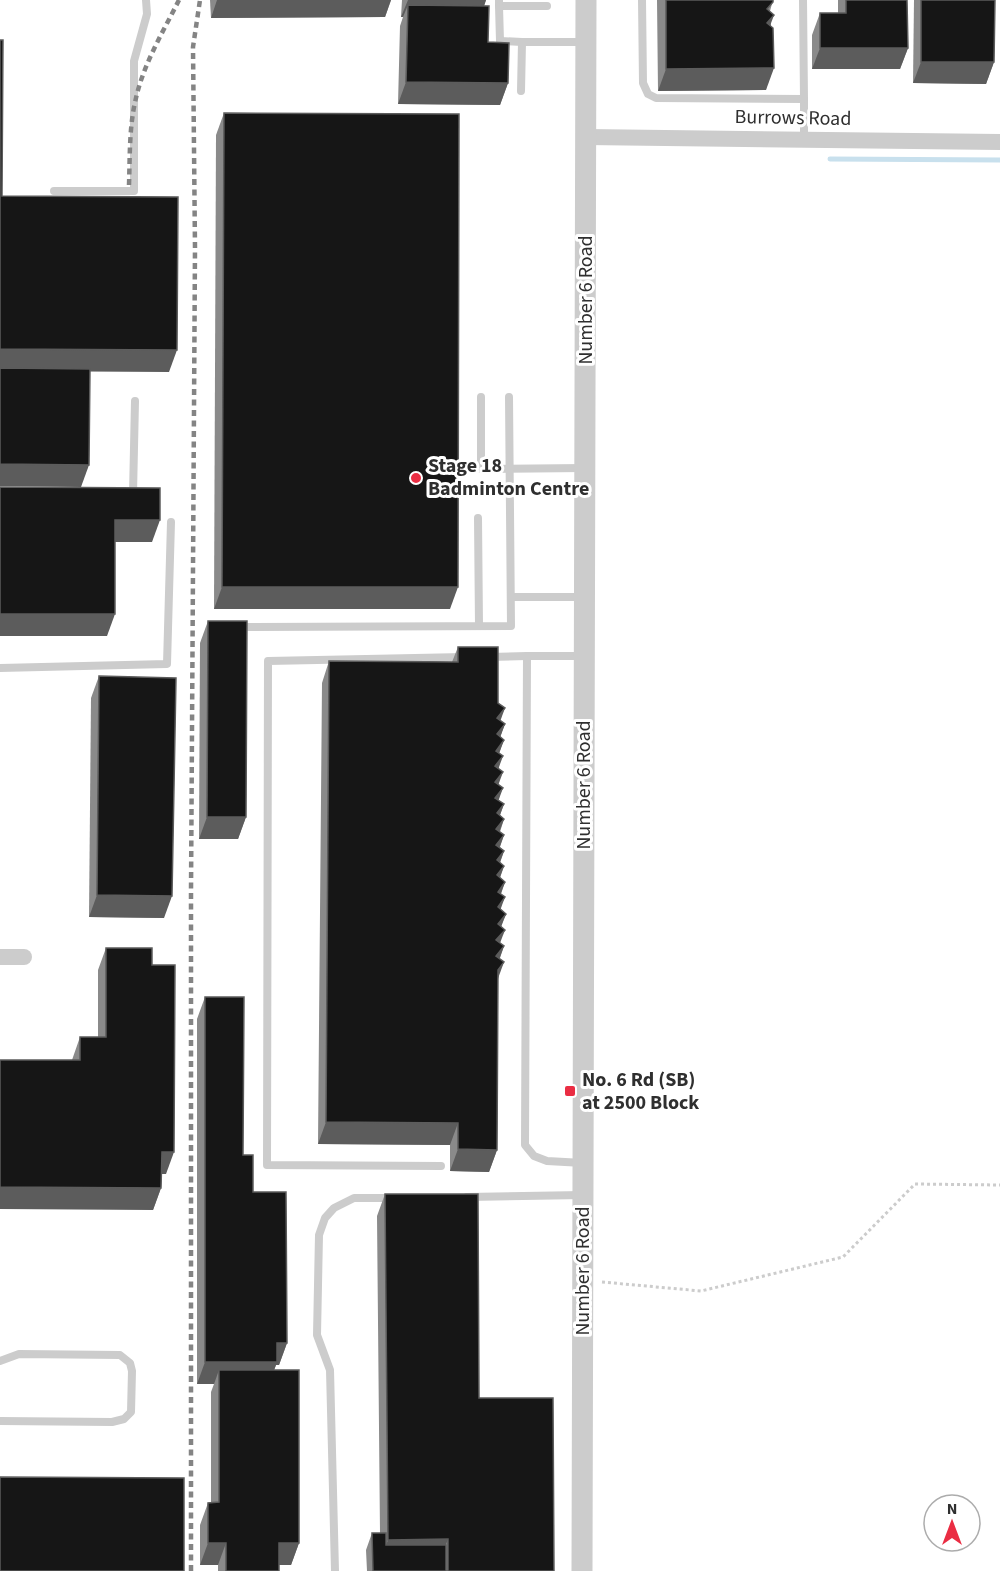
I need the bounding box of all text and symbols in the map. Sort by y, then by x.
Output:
street label: Burrows Road [734,103,852,133]
street label: Number 6 Road [572,235,600,365]
place label: Stage 18 Badminton Centre [428,452,589,503]
marker: Stage 18 Badminton Centre [409,471,423,485]
street label: Number 6 Road [570,720,598,850]
place label: No. 6 Rd (SB) at 2500 Block [582,1066,699,1117]
marker: No. 6 Rd (SB) at 2500 Block [563,1084,577,1098]
street label: Number 6 Road [569,1206,597,1336]
north arrow [922,1493,982,1553]
text: N [947,1498,957,1520]

